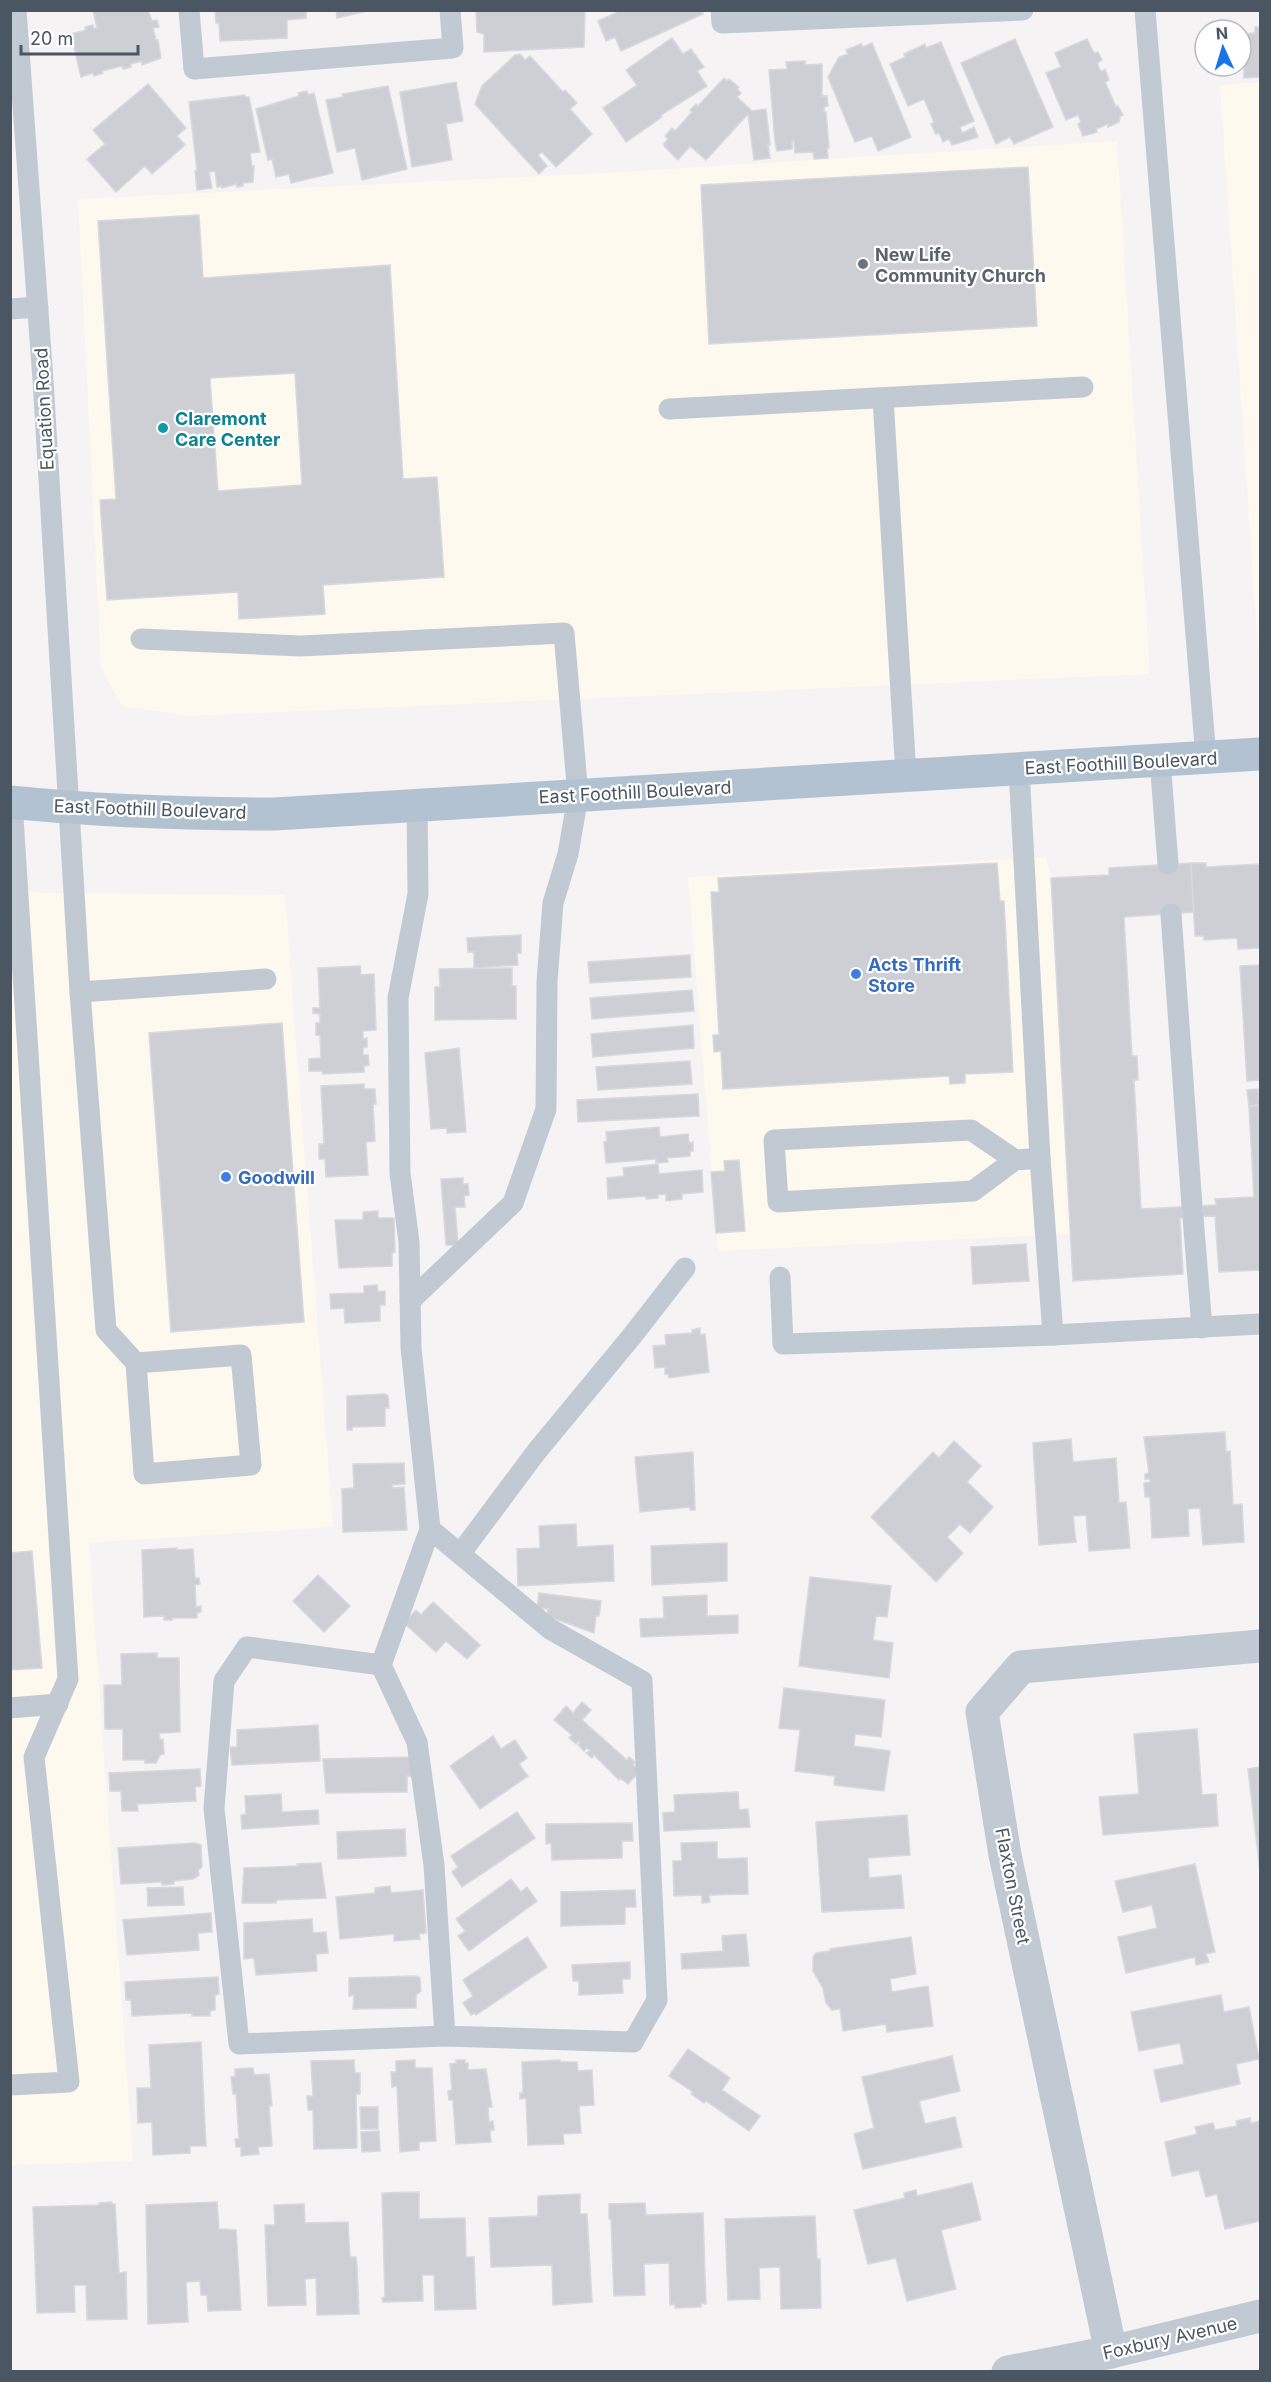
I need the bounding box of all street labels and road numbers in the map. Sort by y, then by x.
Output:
street label: Equation Road [30,347,58,471]
street label: East Foothill Boulevard [1024,747,1218,779]
street label: East Foothill Boulevard [538,776,732,808]
street label: East Foothill Boulevard [53,795,247,823]
street label: Flaxton Street [991,1826,1035,1946]
street label: Foxbury Avenue [1101,2312,1239,2364]

